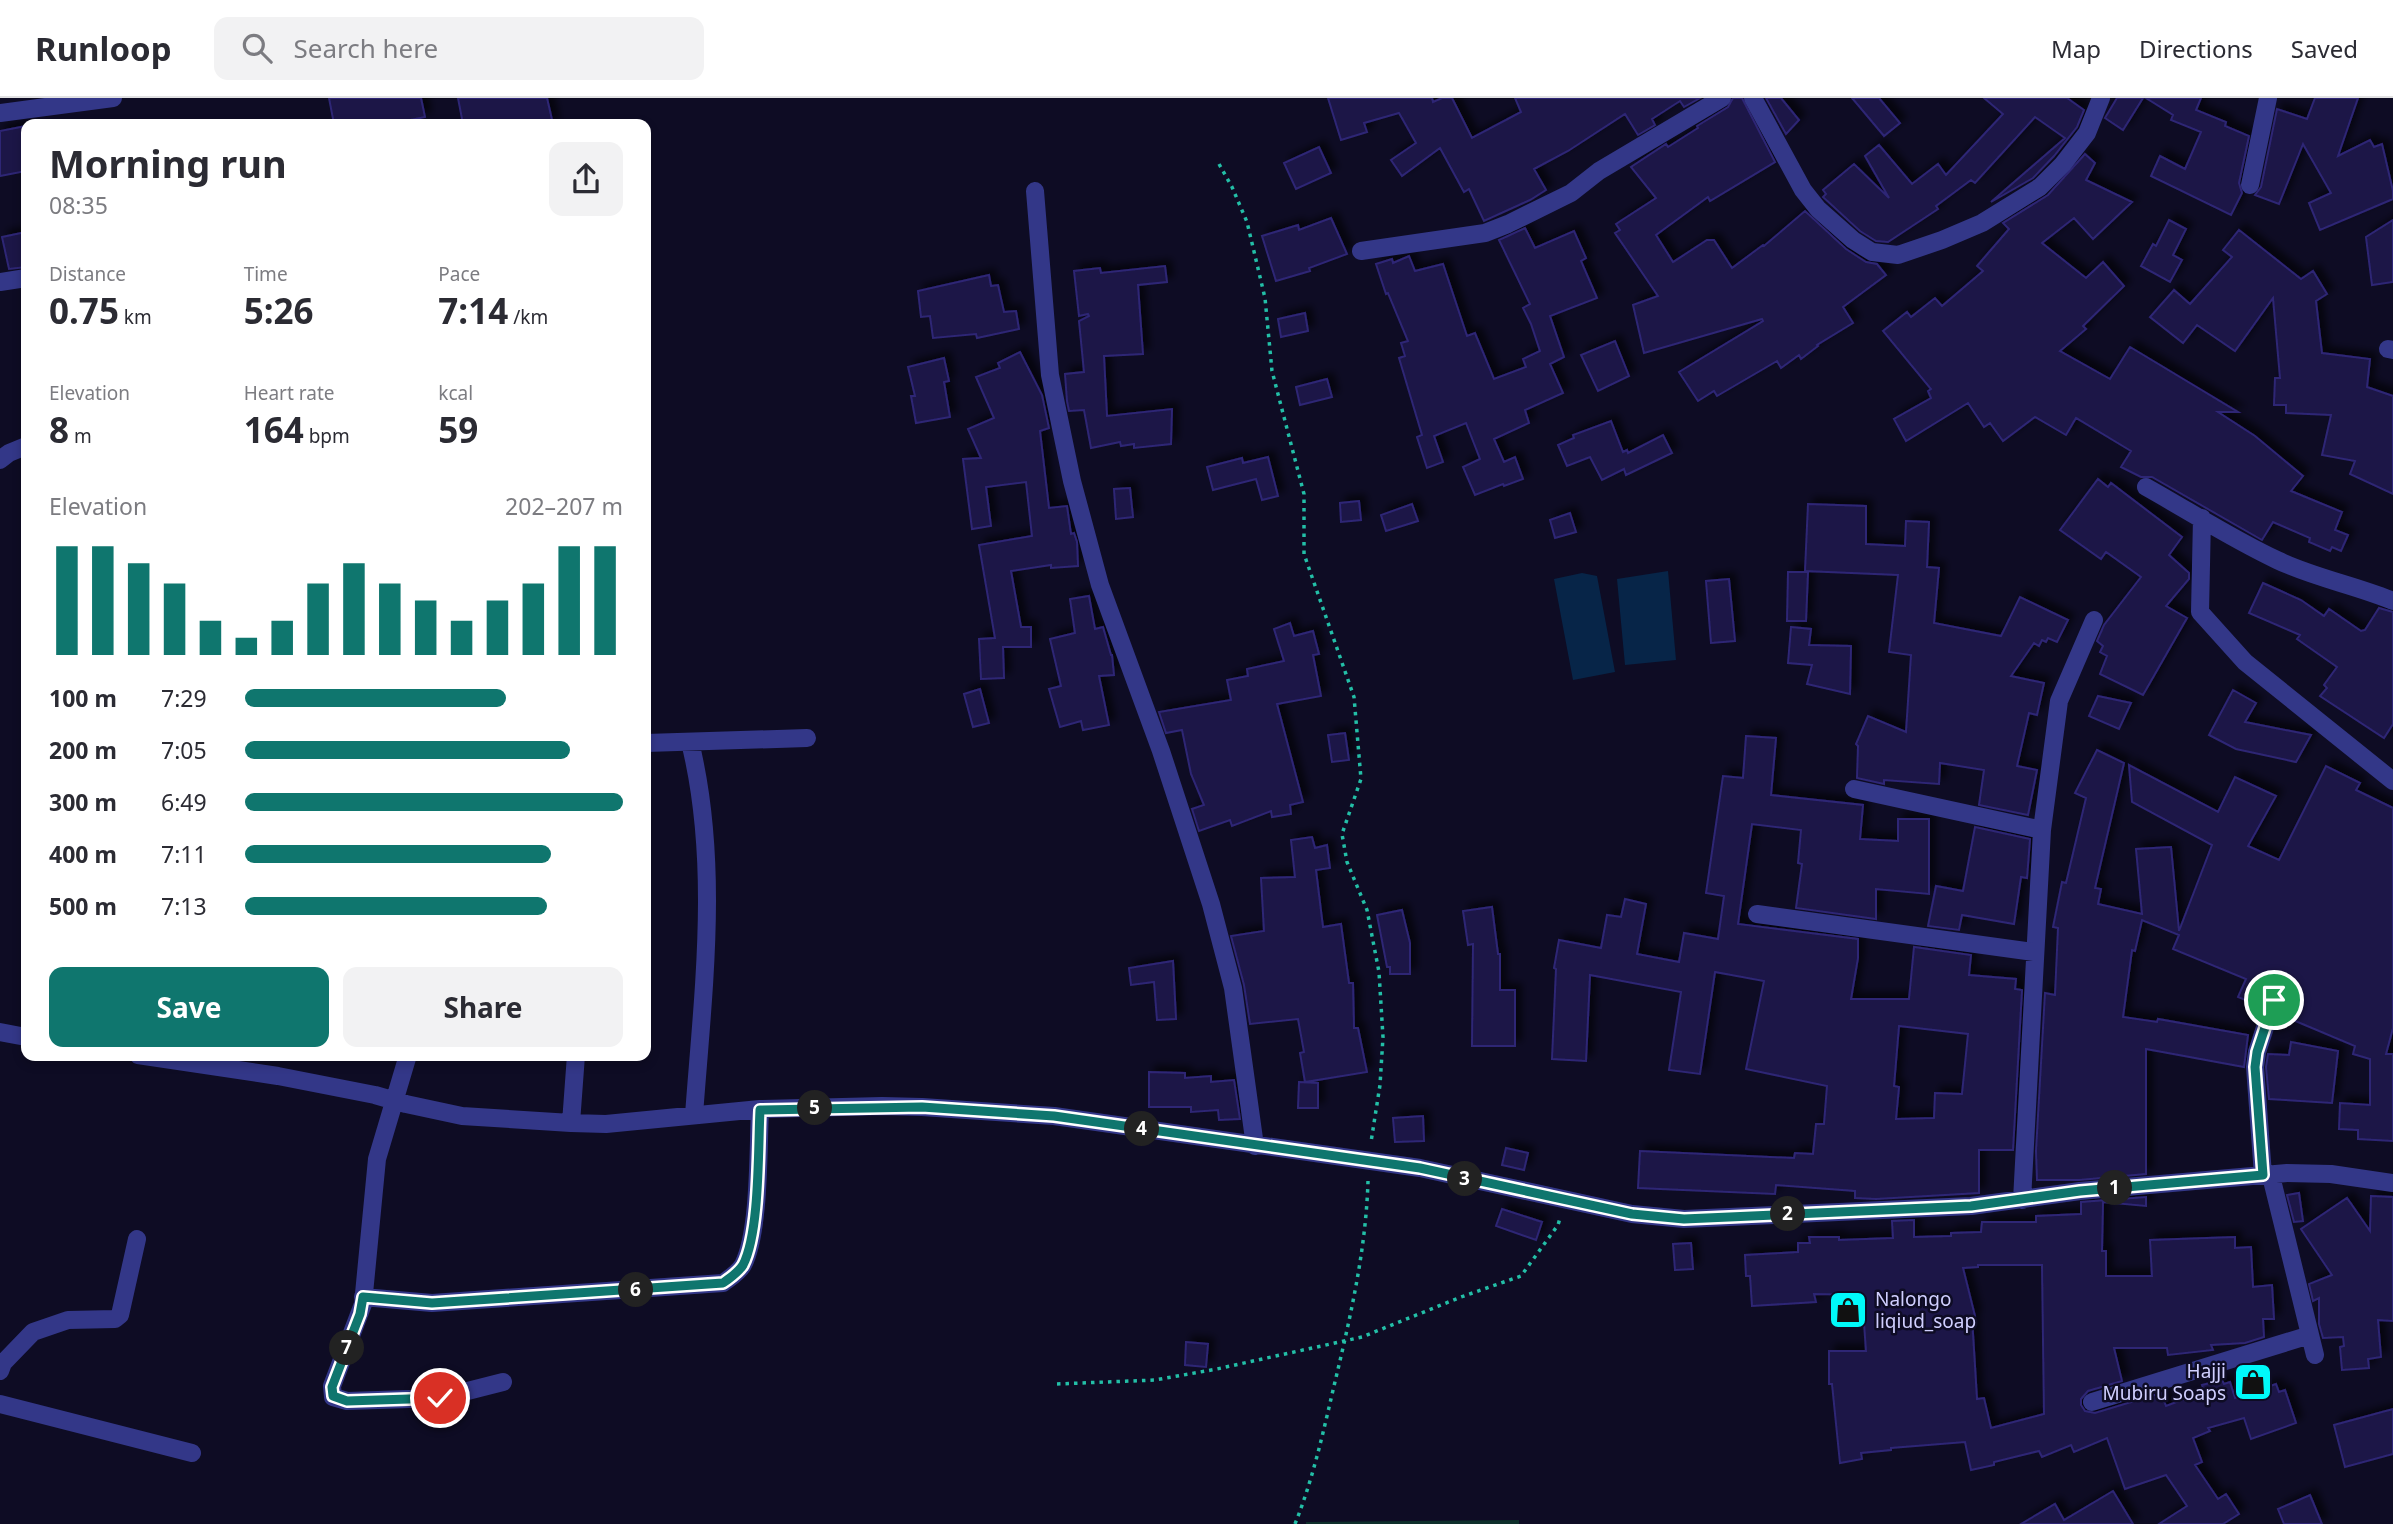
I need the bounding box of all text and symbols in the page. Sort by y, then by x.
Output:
search box [214,17,704,80]
text: Runloop [35,26,172,71]
icon: search [238,29,276,67]
text: Search here [294,30,438,66]
text: Map [2051,32,2101,65]
text: Directions [2139,32,2253,65]
text: Saved [2291,32,2358,65]
text: Morning run [49,137,287,189]
button: share [549,142,623,216]
text: 08:35 [49,189,108,221]
text: Distance [49,261,126,287]
text: Time [244,261,288,287]
text: Pace [438,261,480,287]
text: 0.75 [49,287,119,334]
text: 5:26 [244,287,314,334]
text: 7:14 [438,287,508,334]
text: km [119,304,152,330]
text: /km [508,304,548,330]
text: Elevation [49,380,130,406]
text: Heart rate [244,380,334,406]
text: kcal [438,380,473,406]
text: 8 [49,406,69,453]
text: 164 [244,406,304,453]
text: 59 [438,406,478,453]
text: m [69,423,92,449]
text: bpm [304,423,350,449]
text: Elevation [49,490,147,522]
text: 202–207 m [505,490,623,522]
text: 100 m [49,682,117,714]
text: 7:29 [161,682,207,714]
text: 200 m [49,734,117,766]
text: 7:05 [161,734,207,766]
text: 300 m [49,786,117,818]
text: 6:49 [161,786,207,818]
text: 400 m [49,838,117,870]
text: 7:11 [161,838,207,870]
text: 500 m [49,890,117,922]
text: 7:13 [161,890,207,922]
button: Save [49,967,329,1047]
button: Share [343,967,623,1047]
pin [2244,970,2304,1030]
icon: arrive [2255,981,2293,1019]
pin: 5 [798,1090,832,1126]
text: 5 [809,1094,820,1120]
pin: 4 [1124,1112,1160,1146]
text: 4 [1136,1115,1147,1141]
pin: 3 [1448,1162,1482,1196]
text: 3 [1459,1165,1470,1191]
pin: 1 [2098,1170,2132,1206]
text: 1 [2109,1174,2120,1200]
pin: 2 [1770,1196,1806,1232]
text: 2 [1782,1200,1793,1226]
pin: 6 [618,1272,654,1308]
text: 6 [630,1276,641,1302]
place label: Nalongo liqiud_soap [1875,1286,1976,1334]
shop icon: Nalongo liqiud_soap [1827,1289,1869,1331]
pin: 7 [330,1330,364,1366]
text: 7 [341,1334,352,1360]
place label: Hajji Mubiru Soaps [2103,1358,2226,1406]
shop icon: Hajji Mubiru Soaps [2232,1361,2274,1403]
pin [410,1368,470,1428]
icon: check [421,1379,459,1417]

